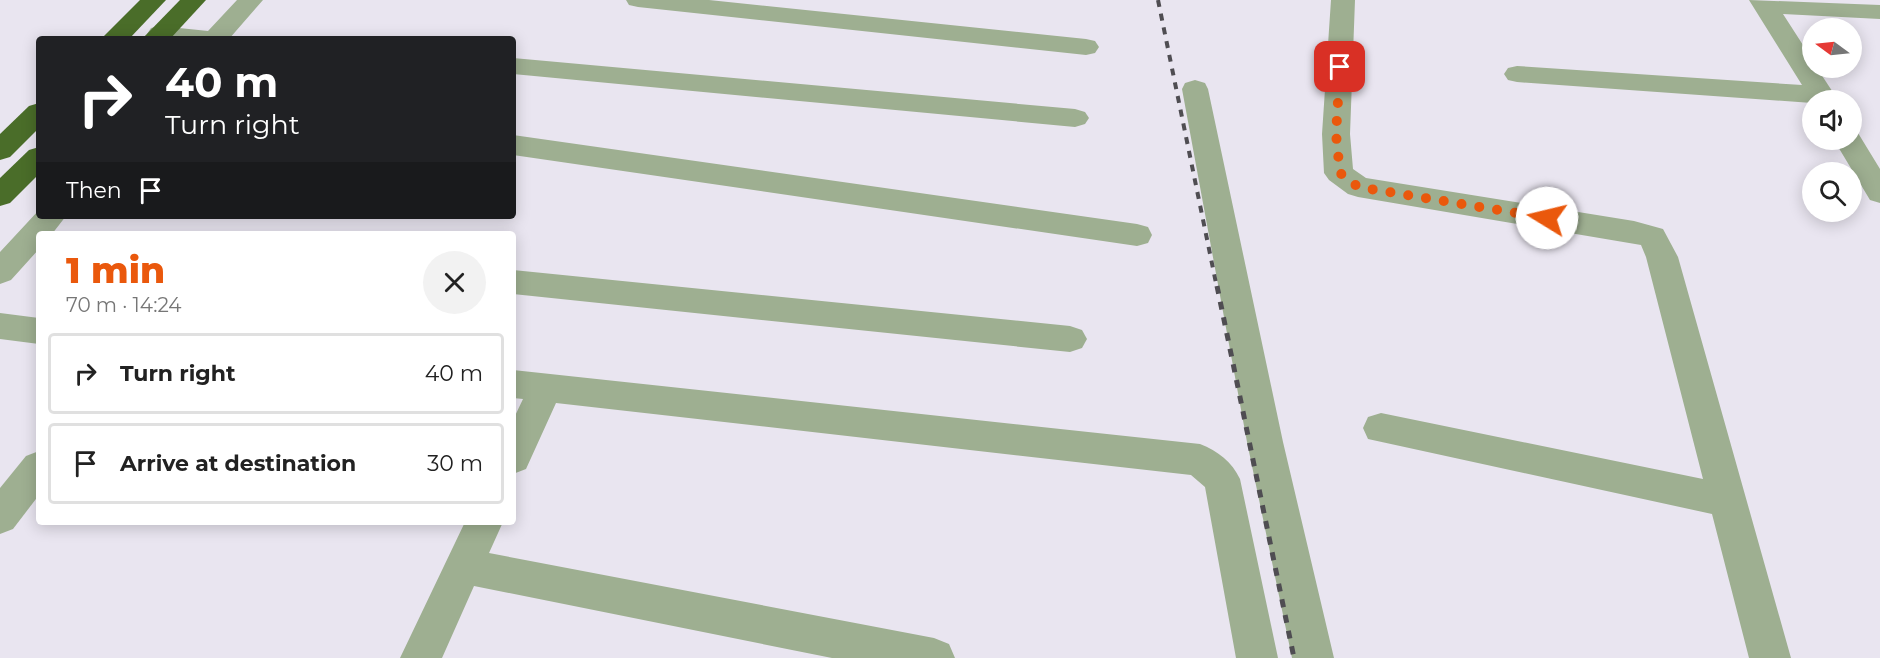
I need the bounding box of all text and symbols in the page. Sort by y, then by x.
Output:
north arrow [1802,18,1862,78]
map controls [1802,18,1862,222]
pin [1314,41,1365,92]
icon: arrive [1323,50,1356,83]
text: 40 m [165,56,278,108]
icon: right [66,60,144,138]
button: sound [1802,90,1862,150]
text: Turn right [165,108,300,141]
button: search [1802,162,1862,222]
icon: arrive [134,174,167,207]
text: Then [66,177,122,204]
position arrow [1515,186,1579,250]
text: 1 min [66,248,165,292]
button: close [423,251,486,314]
text: 70 m · 14:24 [66,293,182,317]
icon: right [69,357,102,390]
text: Turn right [120,360,235,387]
text: 40 m [425,360,483,387]
icon: arrive [69,447,102,480]
text: Arrive at destination [120,450,356,477]
text: 30 m [427,450,483,477]

